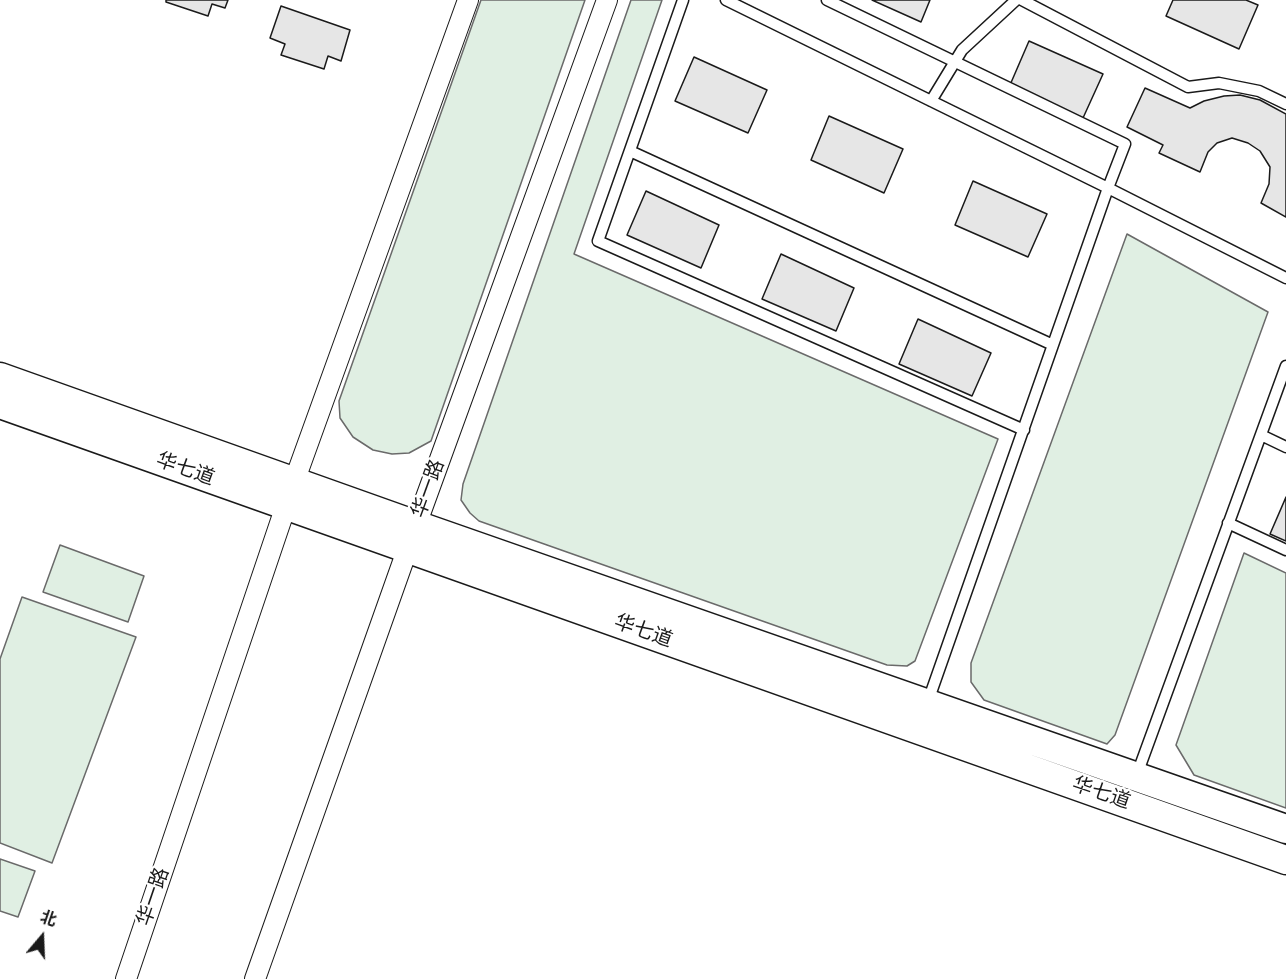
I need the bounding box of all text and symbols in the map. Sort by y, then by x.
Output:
street label: 华七道 [153,448,217,492]
street label: 华一路 [407,457,451,521]
street label: 华七道 [611,610,675,654]
street label: 华七道 [1069,773,1133,815]
street label: 华一路 [133,865,175,929]
north arrow [12,907,72,967]
text: 北 [37,908,59,931]

